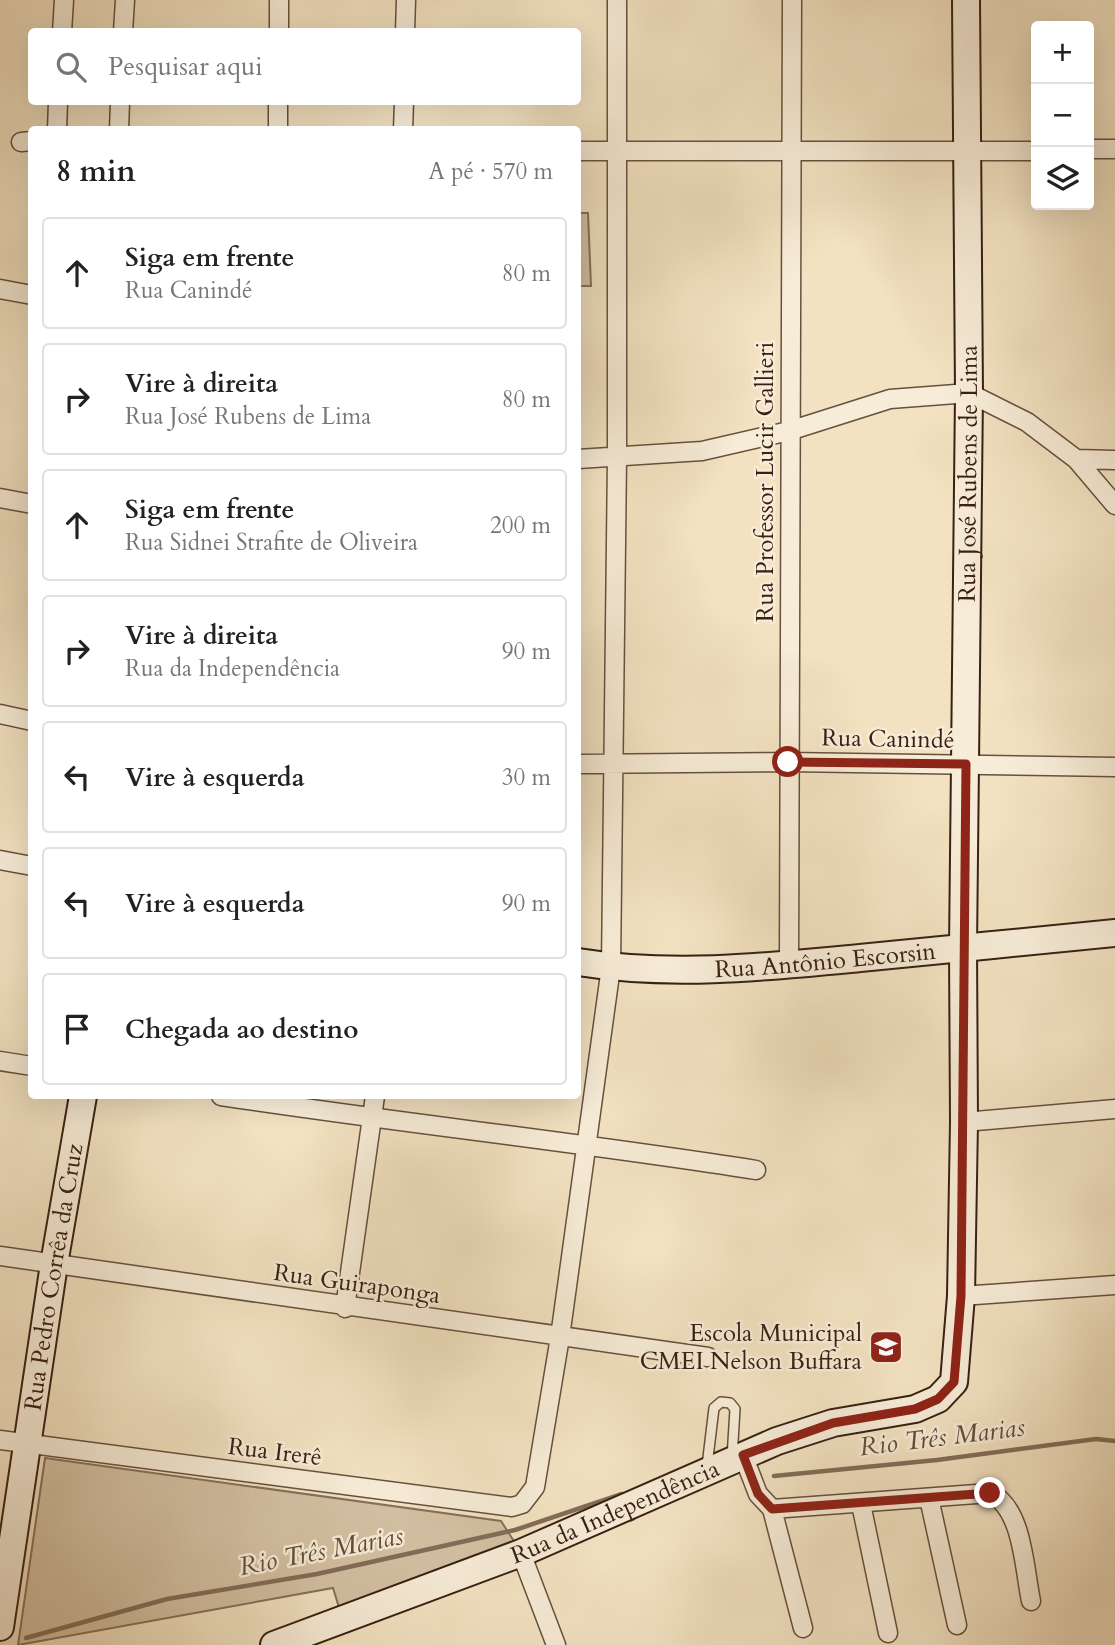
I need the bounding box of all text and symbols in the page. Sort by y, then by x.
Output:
map controls [1031,21,1094,210]
button: + [1031,21,1094,84]
search box [28,28,581,105]
icon: search [52,48,90,86]
text: Pesquisar aqui [108,49,263,84]
button: − [1031,84,1094,147]
button: layers [1031,147,1094,210]
text: 8 min [56,151,136,192]
text: A pé · 570 m [429,156,553,187]
text: Siga em frente [125,240,294,275]
icon: ahead [58,254,96,292]
text: 80 m [502,258,551,289]
text: Rua Canindé [125,275,253,306]
street label: Rua Professor Lucir Gallieri [749,342,782,622]
street label: Rua José Rubens de Lima [950,345,986,602]
text: Vire à direita [125,366,278,401]
icon: right [58,380,96,418]
text: 80 m [502,384,551,415]
text: Rua José Rubens de Lima [125,401,371,432]
text: Siga em frente [125,492,294,527]
icon: ahead [58,506,96,544]
text: 200 m [490,510,551,541]
text: Rua Sidnei Strafite de Oliveira [125,527,418,558]
text: Vire à direita [125,618,278,653]
icon: right [58,632,96,670]
text: 90 m [502,636,551,667]
text: Rua da Independência [125,653,340,684]
street label: Rua Canindé [821,721,955,757]
route start [772,746,803,777]
icon: left [58,758,96,796]
text: Vire à esquerda [125,760,305,795]
text: 30 m [502,762,551,793]
icon: left [58,884,96,922]
text: Vire à esquerda [125,886,305,921]
text: 90 m [502,888,551,919]
street label: Rua Antônio Escorsin [714,934,938,986]
icon: arrive [58,1010,96,1048]
text: Chegada ao destino [125,1012,358,1047]
street label: Rua Pedro Corrêa da Cruz [16,1141,91,1413]
street label: Rua Guiraponga [272,1256,443,1312]
place label: Escola Municipal CMEI Nelson Buffara [640,1317,863,1378]
school or university icon: Escola Municipal CMEI Nelson Buffara [867,1328,905,1366]
water label: Rio Três Marias [857,1409,1027,1465]
street label: Rua Irerê [226,1430,324,1474]
street label: Rua da Independência [506,1452,725,1572]
route end [974,1477,1005,1508]
water label: Rio Três Marias [236,1518,406,1584]

